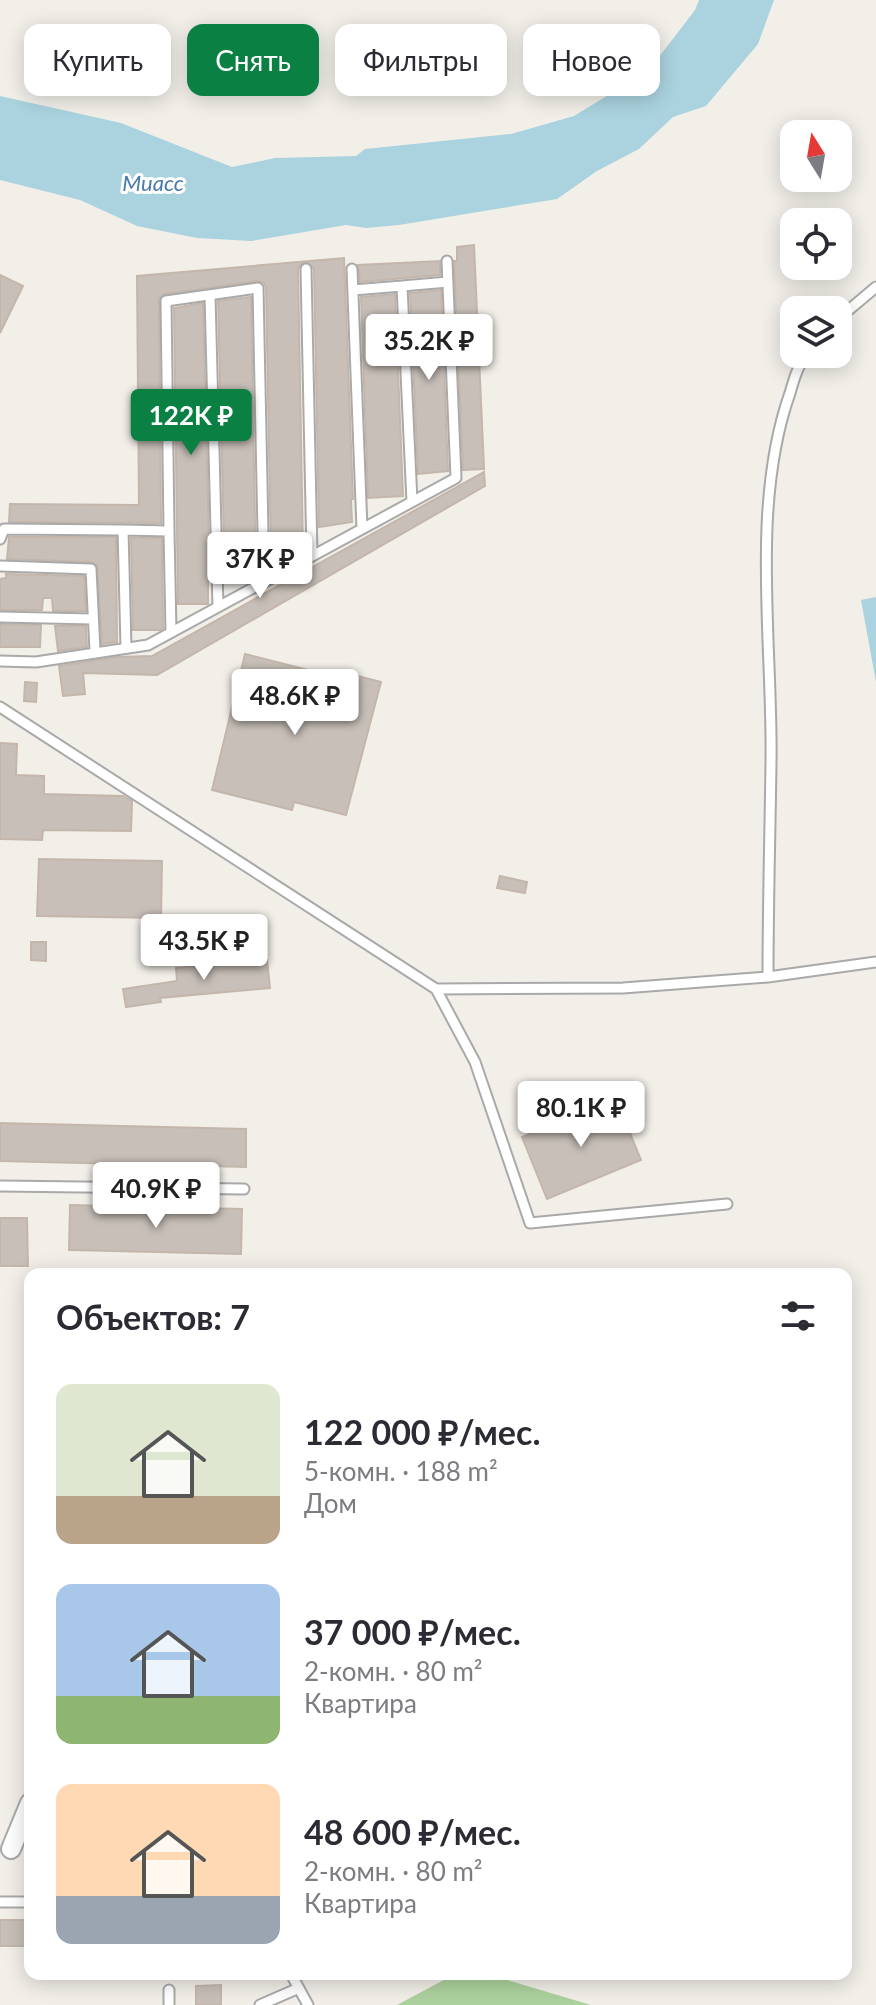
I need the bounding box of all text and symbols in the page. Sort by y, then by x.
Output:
chip: Купить [24,24,171,96]
chip: Снять [187,24,319,96]
chip: Фильтры [335,24,507,96]
chip: Новое [523,24,660,96]
north arrow [780,120,852,192]
map controls [780,120,852,368]
water label: Миасс [122,169,184,196]
button: locate [780,208,852,280]
button: layers [780,296,852,368]
pin: 35.2K ₽ [355,314,503,382]
text: 35.2K ₽ [384,324,474,356]
pin: 122K ₽ [126,389,256,457]
text: 122K ₽ [149,399,233,431]
pin: 37K ₽ [204,532,316,600]
text: 37K ₽ [225,542,295,574]
pin: 48.6K ₽ [221,669,369,737]
text: 48.6K ₽ [250,679,340,711]
pin: 43.5K ₽ [130,914,278,982]
text: 43.5K ₽ [159,924,249,956]
pin: 80.1K ₽ [507,1081,655,1149]
text: 80.1K ₽ [536,1091,626,1123]
pin: 40.9K ₽ [82,1162,230,1230]
text: 40.9K ₽ [111,1172,201,1204]
icon: filters [776,1294,820,1338]
text: Объектов: 7 [56,1296,250,1337]
text: 122 000 ₽/мес. [304,1411,540,1452]
icon: home [120,1416,216,1512]
text: 5-комн. · 188 m² [304,1455,498,1487]
text: Дом [304,1487,357,1519]
text: 37 000 ₽/мес. [304,1611,521,1652]
icon: home [120,1616,216,1712]
text: 2-комн. · 80 m² [304,1655,483,1687]
text: Квартира [304,1687,417,1719]
text: 48 600 ₽/мес. [304,1811,521,1852]
icon: home [120,1816,216,1912]
text: 2-комн. · 80 m² [304,1855,483,1887]
text: Квартира [304,1887,417,1919]

